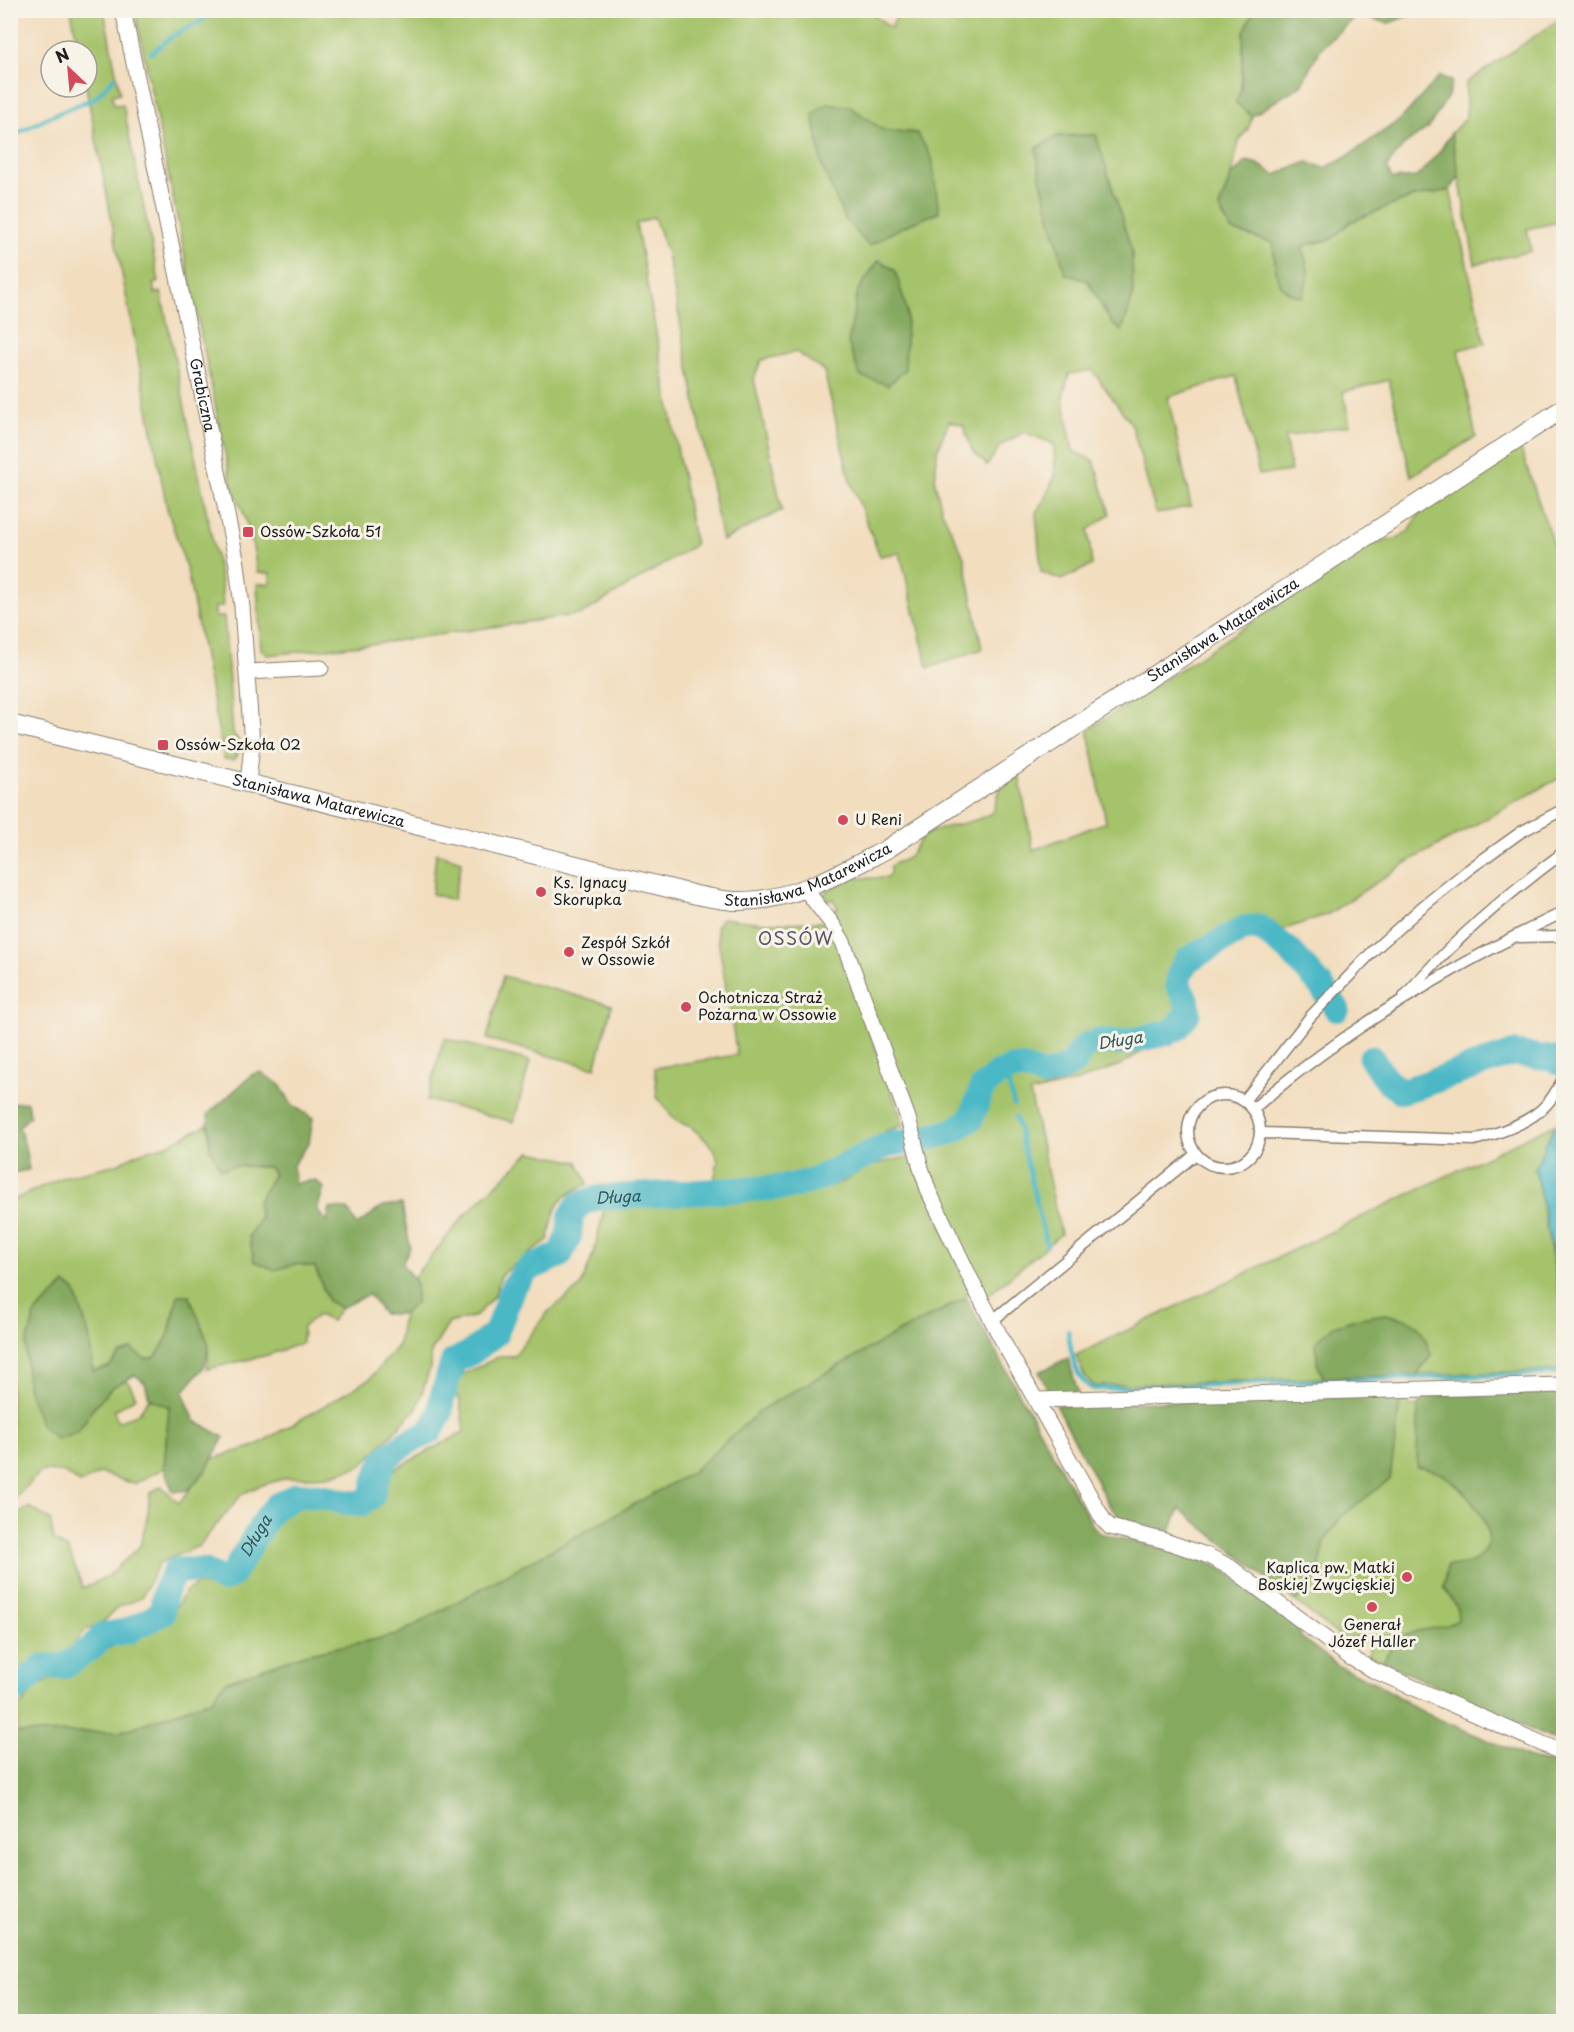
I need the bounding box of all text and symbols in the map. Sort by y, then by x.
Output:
north arrow [39,39,99,99]
text: N [51,41,73,68]
street label: Grabiczna [185,356,223,434]
place label: Ossów-Szkoła 51 [260,519,381,542]
marker: Ossów-Szkoła 51 [241,525,255,539]
street label: Stanisława Matarewicza [1142,571,1303,687]
place label: Ossów-Szkoła 02 [175,732,301,755]
marker: Ossów-Szkoła 02 [156,738,170,752]
street label: Stanisława Matarewicza [230,767,408,832]
place label: U Reni [855,807,902,830]
marker: U Reni [836,813,850,827]
street label: Stanisława Matarewicza [723,836,895,911]
place label: Ks. Ignacy Skorupka [553,870,627,910]
marker: Ks. Ignacy Skorupka [534,885,548,899]
district label: OSSÓW [758,924,834,951]
place label: Zespół Szkół w Ossowie [581,930,671,970]
marker: Zespół Szkół w Ossowie [562,945,576,959]
place label: Ochotnicza Straż Pożarna w Ossowie [698,985,837,1025]
marker: Ochotnicza Straż Pożarna w Ossowie [679,1000,693,1014]
water label: Długa [1096,1023,1145,1054]
water label: Długa [595,1182,642,1209]
water label: Długa [233,1509,277,1561]
place label: Kaplica pw. Matki Boskiej Zwycięskiej [1258,1555,1395,1595]
marker: Kaplica pw. Matki Boskiej Zwycięskiej [1400,1570,1414,1584]
marker: Generał Józef Haller [1365,1600,1379,1614]
place label: Generał Józef Haller [1328,1612,1416,1652]

